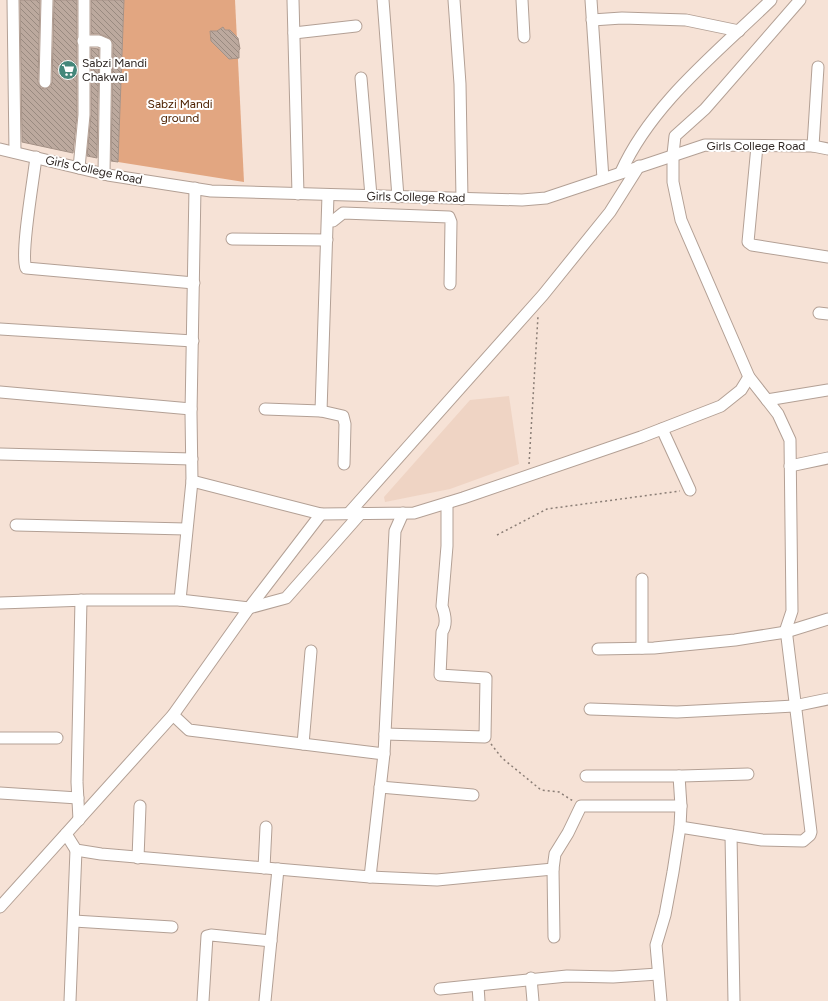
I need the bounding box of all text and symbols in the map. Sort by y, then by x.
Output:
place label: Sabzi Mandi Chakwal [82,56,147,84]
supermarket icon: Sabzi Mandi Chakwal [57,59,79,81]
park label: Sabzi Mandi ground [148,97,212,125]
street label: Girls College Road [707,139,805,153]
street label: Girls College Road [44,153,144,187]
street label: Girls College Road [366,189,466,205]

